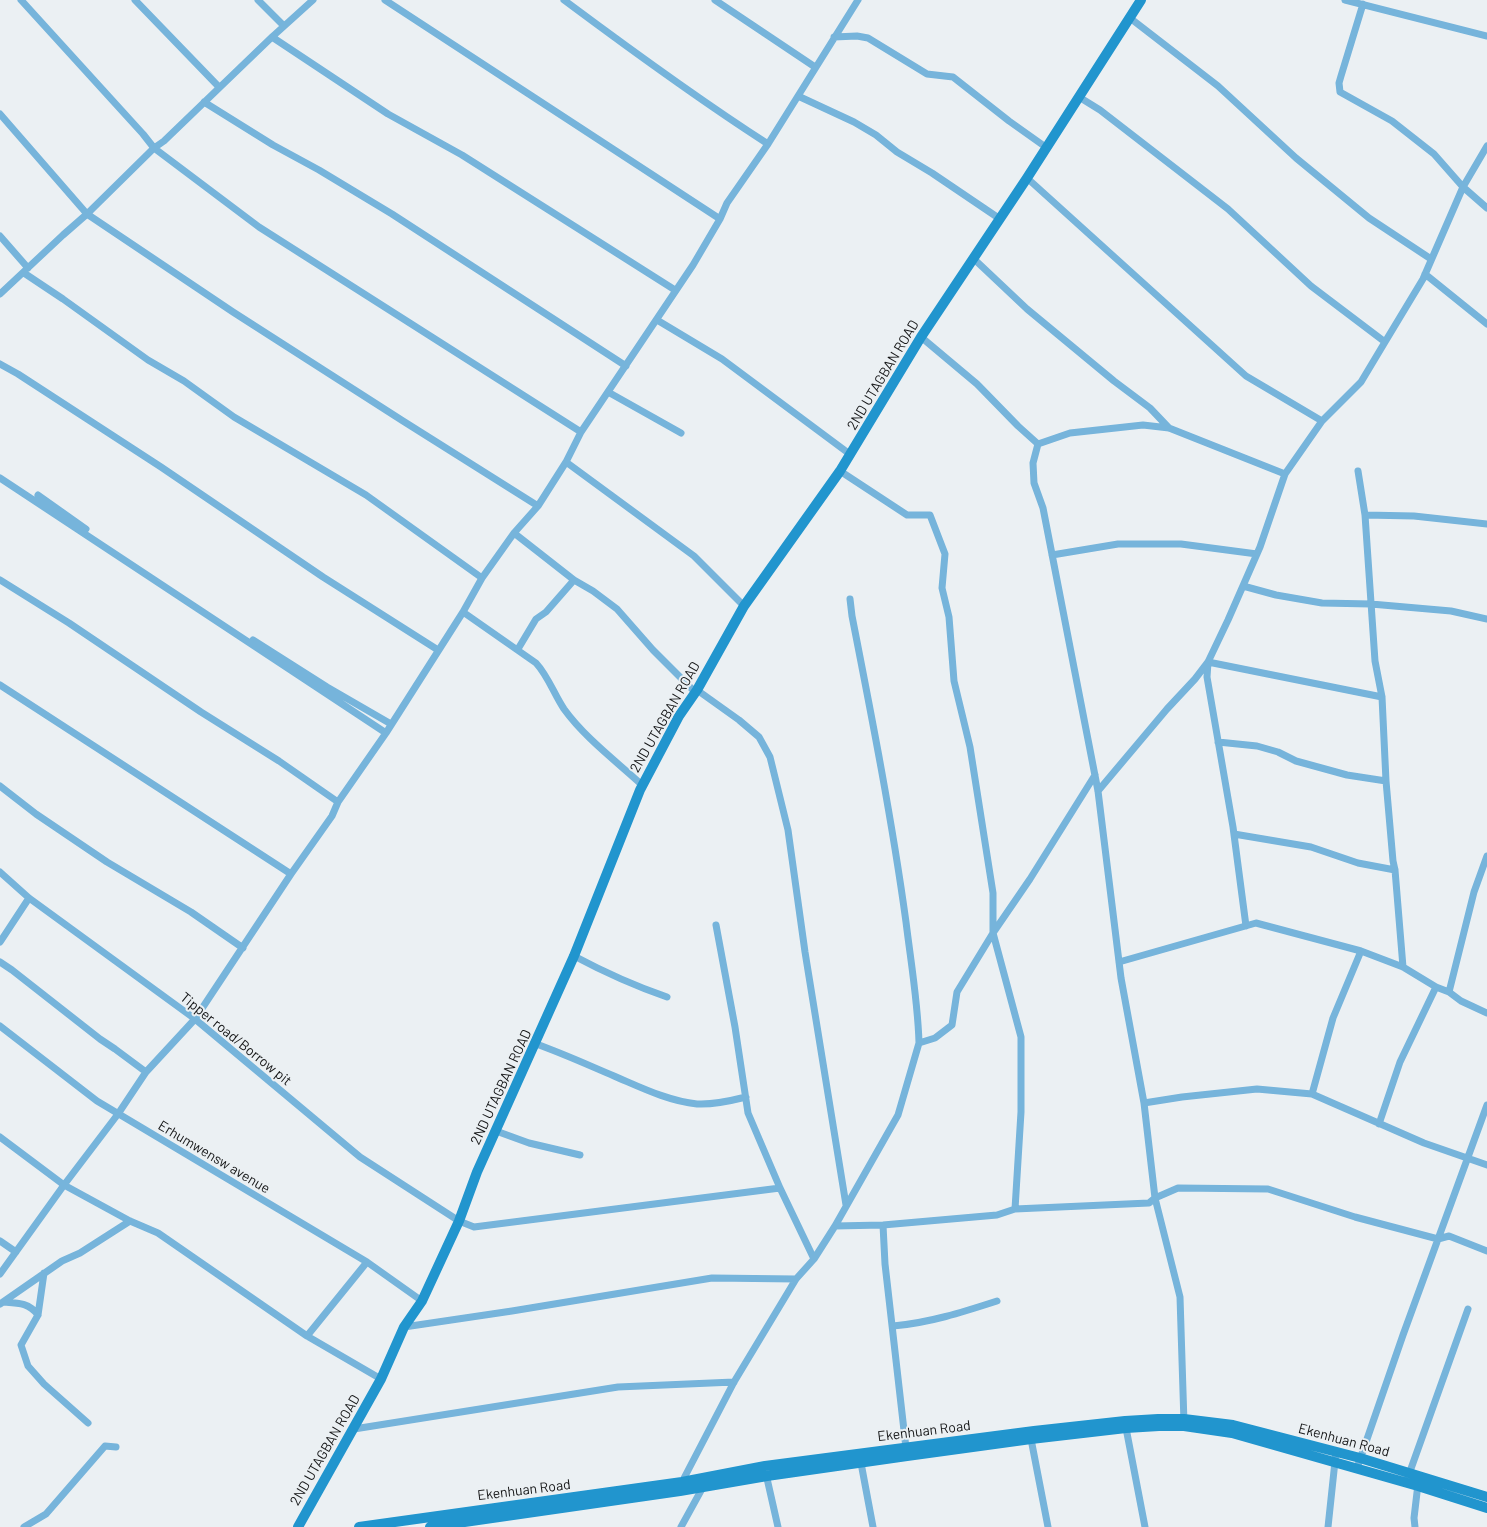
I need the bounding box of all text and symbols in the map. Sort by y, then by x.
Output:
street label: 2ND UTAGBAN ROAD [844,317,922,433]
street label: 2ND UTAGBAN ROAD [626,659,704,775]
street label: Tipper road/Borrow pit [177,989,295,1089]
street label: 2ND UTAGBAN ROAD [467,1027,535,1147]
street label: Erhumwensw avenue [155,1117,273,1197]
street label: 2ND UTAGBAN ROAD [286,1392,364,1508]
street label: Ekenhuan Road [876,1417,972,1445]
street label: Ekenhuan Road [1297,1420,1391,1460]
street label: Ekenhuan Road [476,1476,572,1504]

